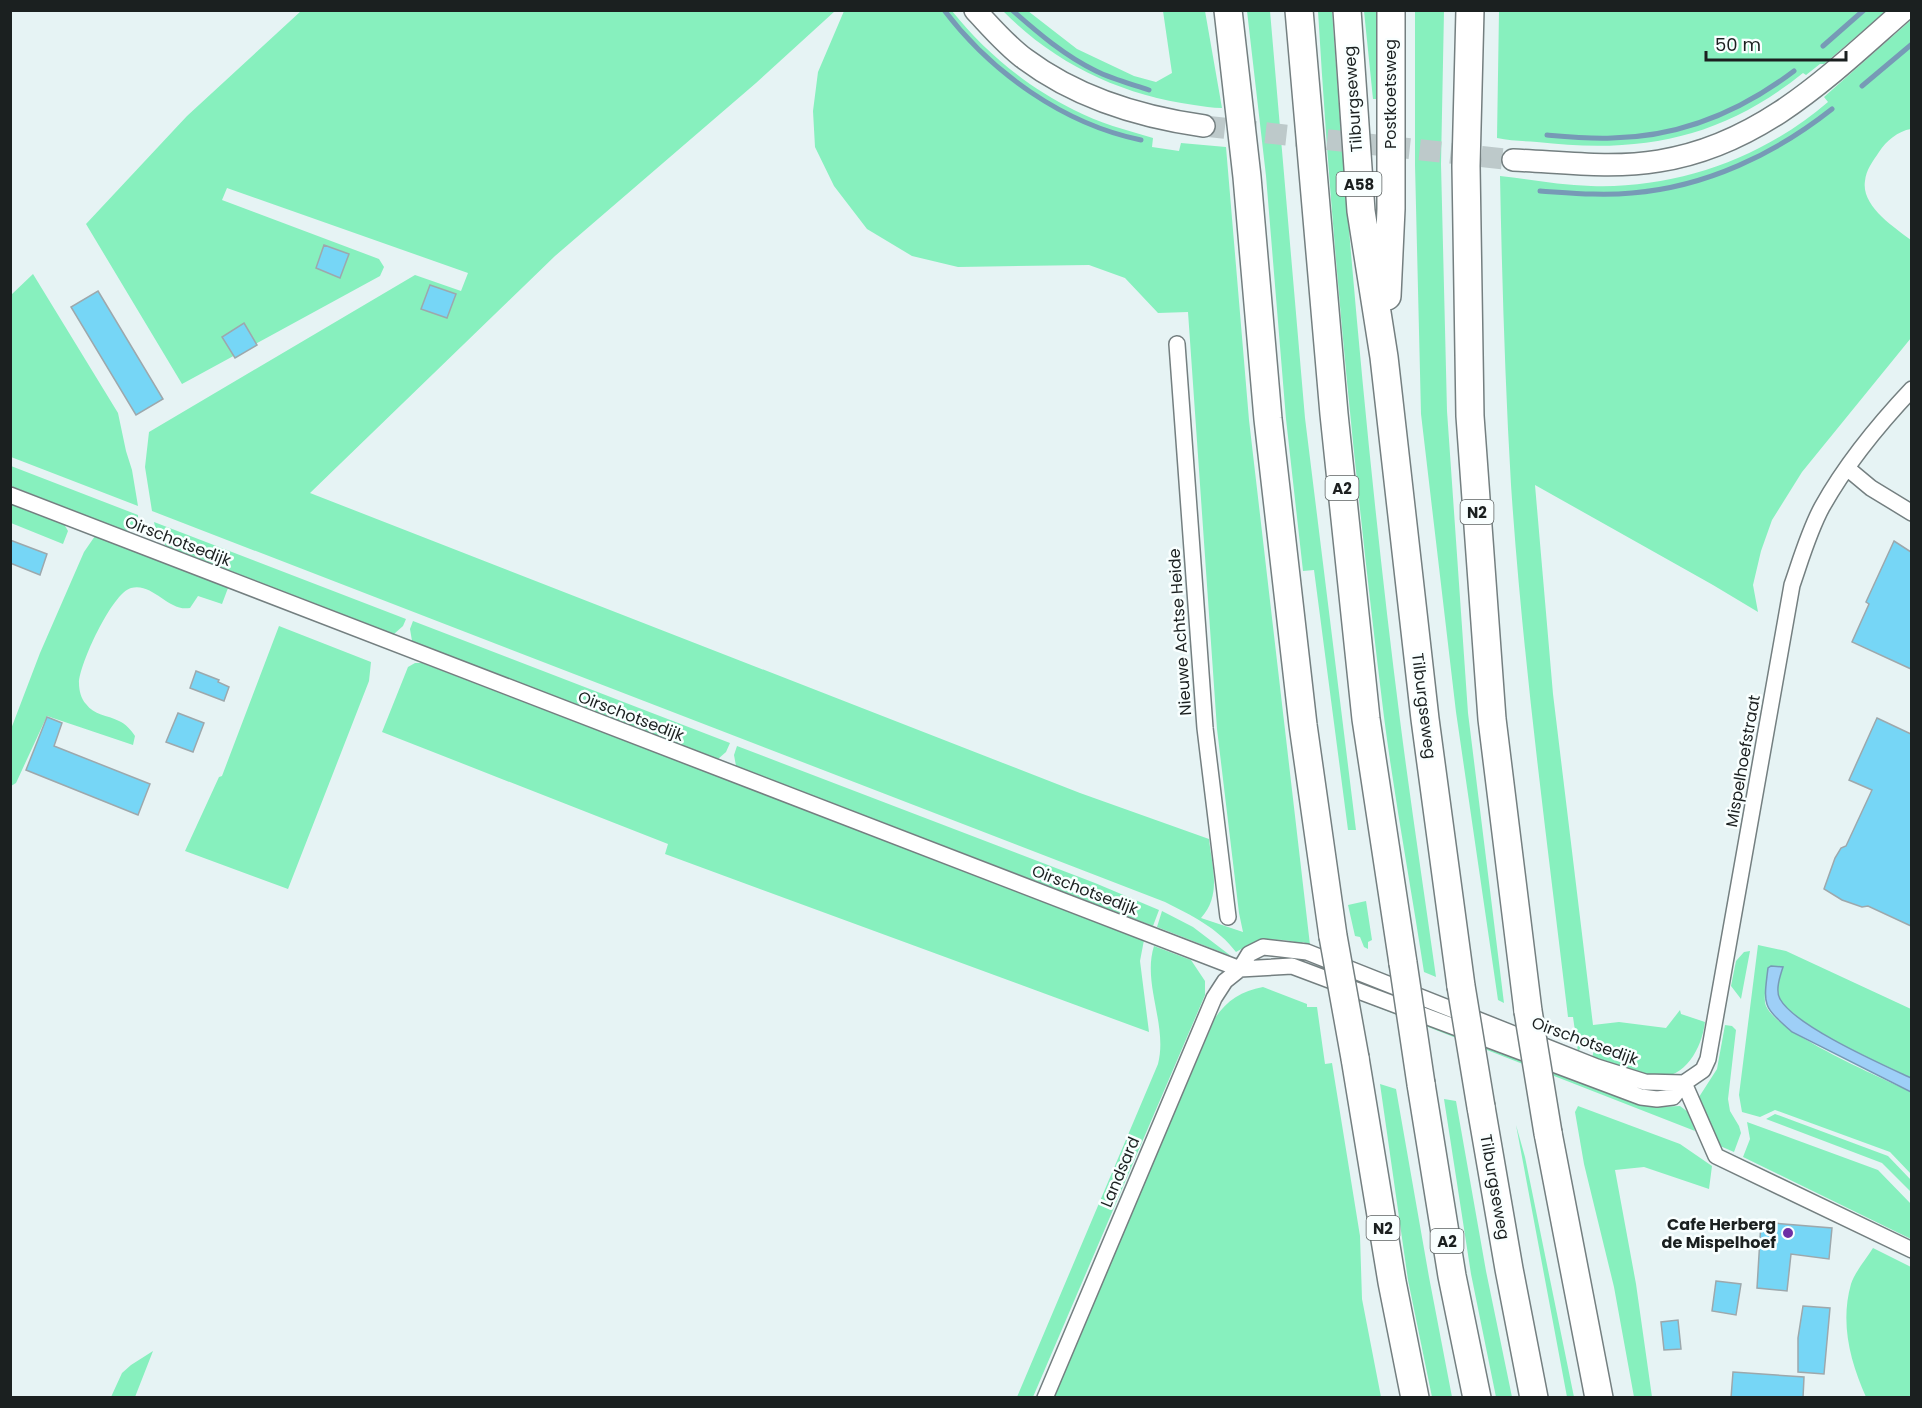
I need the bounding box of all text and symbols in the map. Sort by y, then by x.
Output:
scale bar [1706,24,1846,62]
text: 50 m [1715,32,1761,57]
street label: Postkoetsweg [1379,39,1402,149]
street label: Tilburgseweg [1338,45,1368,153]
road number: A58 [1336,172,1382,196]
road number: A2 [1326,476,1358,500]
road number: N2 [1460,500,1494,524]
street label: Oirschotsedijk [122,510,235,572]
street label: Nieuwe Achtse Heide [1163,548,1197,716]
street label: Tilburgseweg [1406,652,1442,760]
street label: Oirschotsedijk [575,685,688,747]
street label: Mispelhoefstraat [1720,693,1766,829]
street label: Oirschotsedijk [1029,859,1142,921]
street label: Oirschotsedijk [1528,1011,1642,1071]
street label: Landsard [1095,1133,1145,1211]
street label: Tilburgseweg [1474,1133,1516,1241]
place label: Cafe Herberg de Mispelhoef [1662,1213,1776,1254]
road number: N2 [1366,1216,1400,1240]
marker: Cafe Herberg de Mispelhoef [1781,1226,1795,1240]
road number: A2 [1430,1229,1464,1253]

